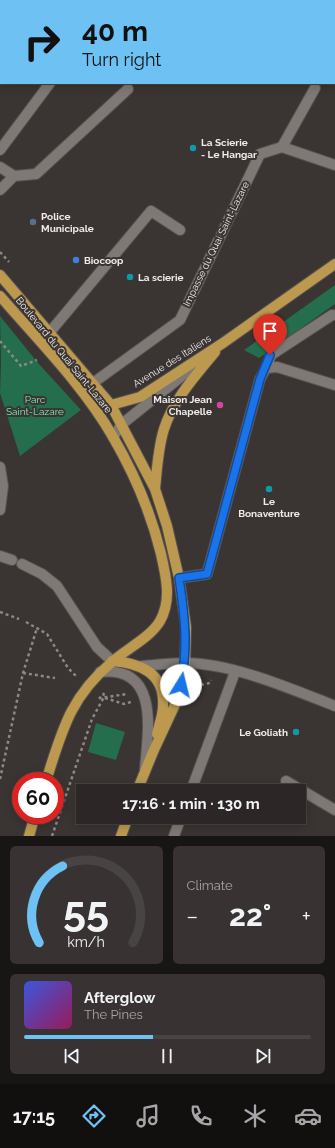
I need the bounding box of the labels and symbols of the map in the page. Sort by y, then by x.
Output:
place label: La Scierie - Le Hangar [201,137,257,160]
marker: La Scierie - Le Hangar [188,143,198,153]
street label: Impasse du Quai Saint-Lazare [181,180,251,308]
place label: Police Municipale [41,211,94,234]
marker: Police Municipale [28,217,38,227]
marker: Biocoop [71,255,81,265]
place label: Biocoop [84,255,124,266]
marker: La scierie [125,272,135,282]
place label: La scierie [138,272,184,283]
street label: Boulevard du Quai Saint-Lazare [14,295,114,415]
pin [253,314,287,355]
street label: Avenue des Italiens [131,332,213,389]
park label: Parc Saint-Lazare [6,394,64,417]
place label: Maison Jean Chapelle [153,394,212,417]
marker: Maison Jean Chapelle [215,400,225,410]
marker: Le Bonaventure [264,484,274,494]
place label: Le Bonaventure [238,496,300,519]
position arrow [160,664,202,706]
place label: Le Goliath [239,727,288,738]
marker: Le Goliath [291,727,301,737]
speed limit sign: 60 [12,772,64,824]

